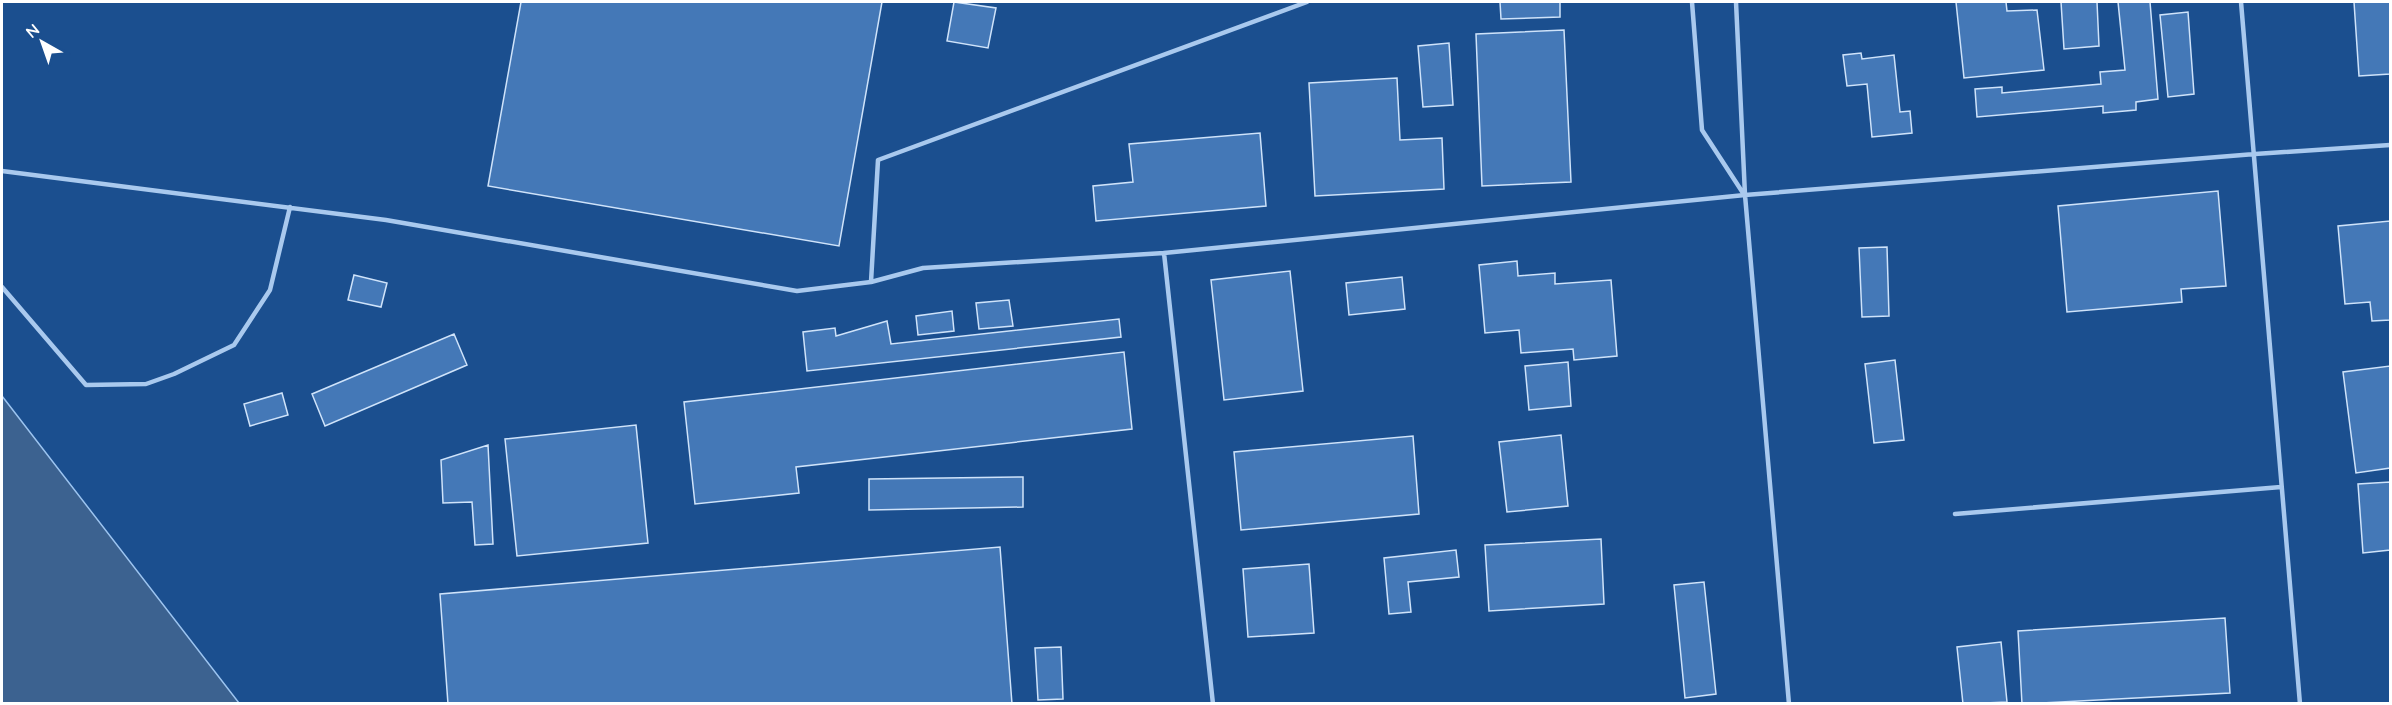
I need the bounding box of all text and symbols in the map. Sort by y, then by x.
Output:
north arrow [12,12,72,72]
text: N [21,19,43,42]

